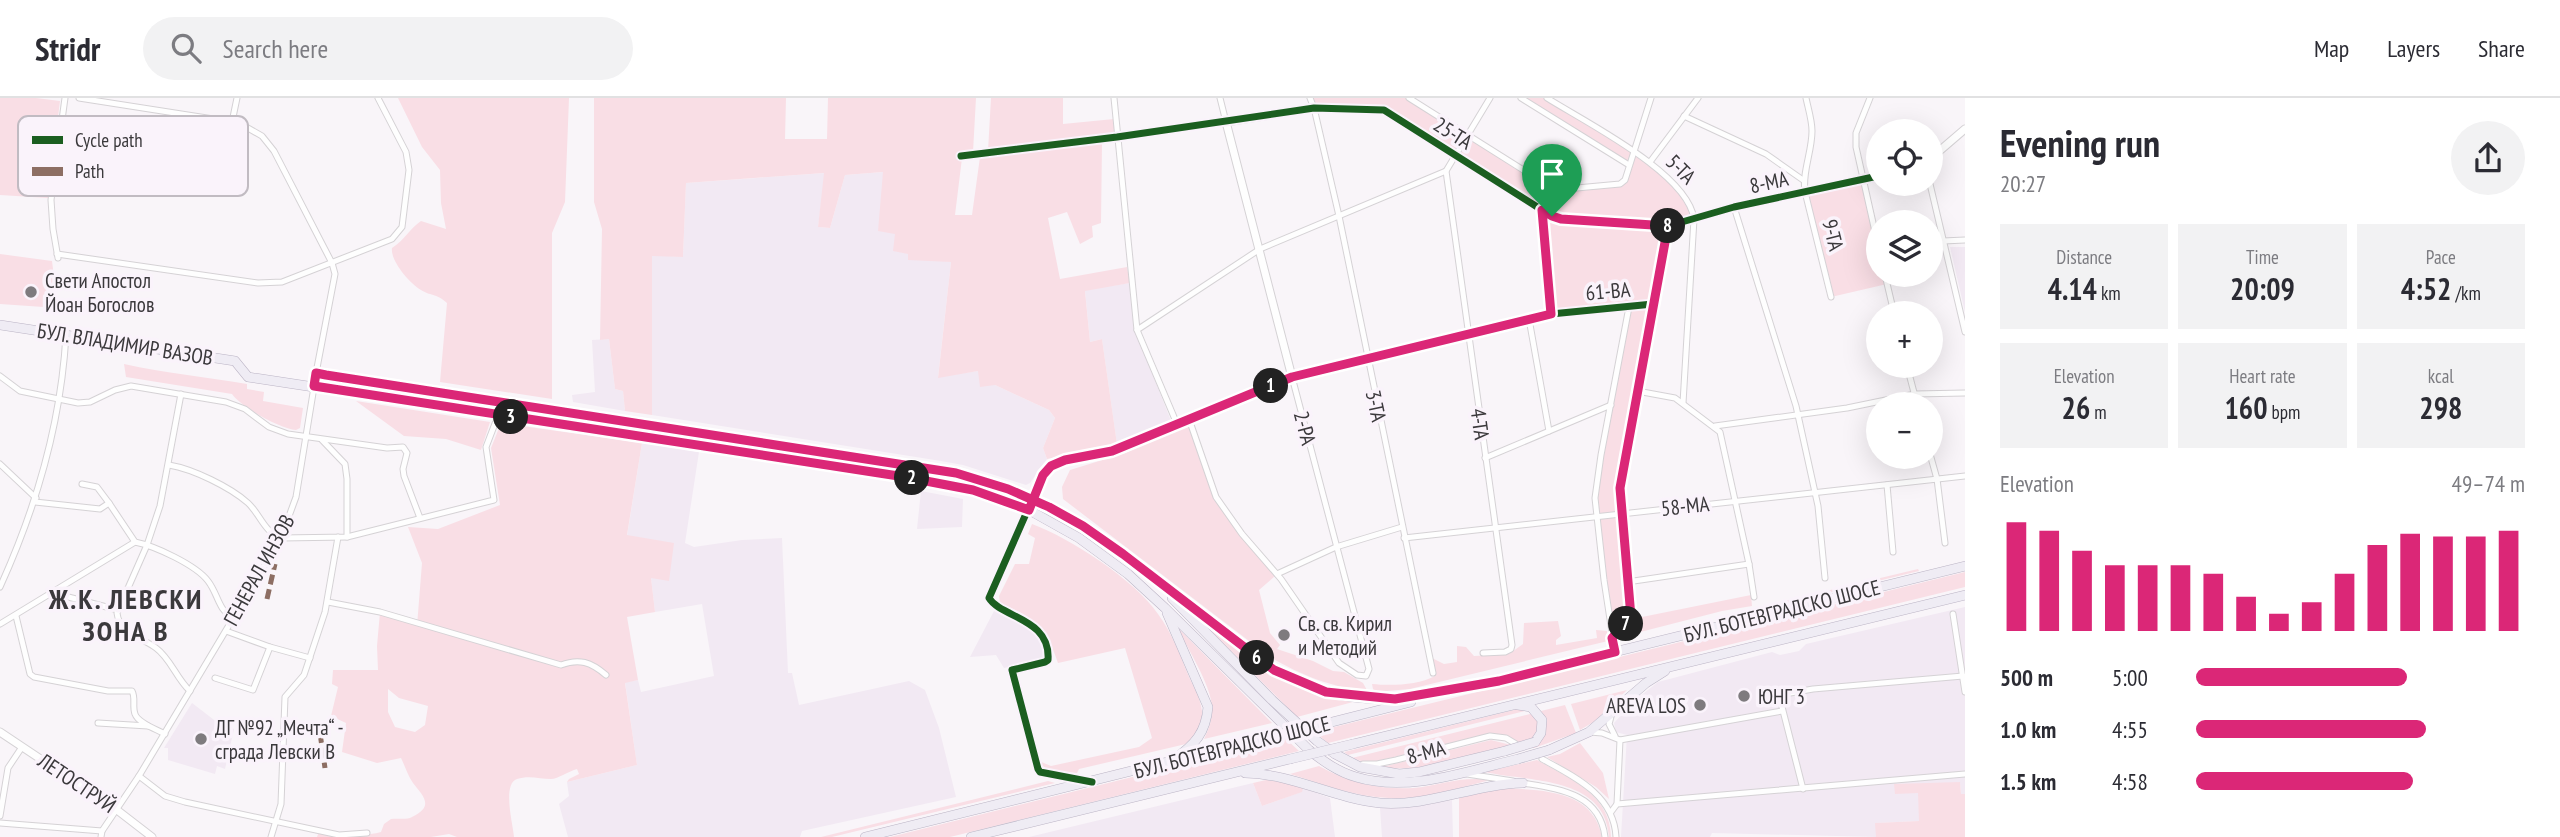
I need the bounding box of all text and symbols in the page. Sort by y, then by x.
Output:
search box [143,17,633,80]
text: Stridr [35,27,101,70]
icon: search [167,29,205,67]
text: Search here [223,32,328,65]
text: Map [2314,33,2349,64]
text: Layers [2387,33,2440,64]
text: Share [2478,33,2525,64]
street label: 25-ТА [1428,111,1478,155]
legend [18,116,248,196]
text: Evening run [2000,118,2160,167]
map controls [1866,119,1943,469]
button: locate [1866,119,1943,196]
button: share [2451,121,2525,195]
text: Cycle path [75,128,143,152]
pin [1522,144,1582,216]
street label: 5-ТА [1660,148,1702,190]
icon: arrive [1533,155,1571,193]
text: Path [75,159,104,183]
street label: 8-МА [1747,165,1791,199]
text: 20:27 [2000,169,2046,198]
pin: 8 [1650,208,1686,244]
button: layers [1866,210,1943,287]
text: 8 [1663,213,1672,237]
street label: 9-ТА [1816,216,1850,254]
text: Distance [2056,245,2112,269]
text: Time [2246,245,2279,269]
text: Pace [2426,245,2456,269]
place label: Свети Апостол Йоан Богослов [45,267,154,318]
text: 4.14 [2048,269,2097,308]
text: 20:09 [2230,269,2295,308]
text: 4:52 [2401,269,2451,308]
street label: 61-ВА [1584,276,1632,306]
text: km [2097,281,2121,305]
text: /km [2451,281,2481,305]
marker: Свети Апостол Йоан Богослов [23,284,39,300]
button: + [1866,301,1943,378]
street label: БУЛ. ВЛАДИМИР ВАЗОВ [35,317,215,371]
text: Elevation [2054,364,2115,388]
text: Heart rate [2229,364,2296,388]
text: kcal [2428,364,2454,388]
pin: 1 [1254,368,1288,404]
text: 1 [1266,373,1275,397]
street label: 3-ТА [1360,388,1392,424]
text: 26 [2062,388,2090,427]
text: 160 [2225,388,2268,427]
text: 298 [2419,388,2462,427]
button: − [1866,392,1943,469]
pin: 3 [494,400,528,434]
text: m [2090,400,2107,424]
text: bpm [2268,400,2300,424]
text: 3 [506,404,515,428]
street label: 4-ТА [1464,406,1496,442]
street label: 2-РА [1288,408,1322,448]
pin: 2 [894,460,930,496]
text: 2 [907,465,916,489]
text: Elevation [2000,469,2074,498]
text: 49–74 m [2452,469,2525,498]
street label: 58-МА [1660,490,1711,522]
street label: ГЕНЕРАЛ ИНЗОВ [217,510,301,630]
street label: БУЛ. БОТЕВГРАДСКО ШОСЕ [1681,574,1883,648]
district label: Ж.К. ЛЕВСКИ ЗОНА В [48,580,203,649]
pin: 7 [1608,606,1644,642]
place label: Св. св. Кирил и Методий [1298,610,1392,661]
text: 7 [1621,611,1630,635]
marker: Св. св. Кирил и Методий [1276,627,1292,643]
pin: 6 [1240,640,1274,676]
text: 6 [1252,645,1261,669]
text: 500 m [2000,663,2053,692]
text: 5:00 [2112,663,2148,692]
place label: ЮНГ 3 [1758,683,1805,710]
marker: ЮНГ 3 [1736,688,1752,704]
place label: AREVA LOS [1606,692,1686,719]
marker: AREVA LOS [1692,697,1708,713]
street label: БУЛ. БОТЕВГРАДСКО ШОСЕ [1131,710,1333,784]
place label: ДГ №92 „Мечта“ - сграда Левски В [215,714,344,765]
text: 1.0 km [2000,715,2056,744]
text: 4:55 [2112,715,2148,744]
marker: ДГ №92 „Мечта“ - сграда Левски В [193,731,209,747]
street label: 8-МА [1404,734,1448,770]
street label: ЛЕТОСТРУЙ [32,747,121,819]
text: 1.5 km [2000,767,2056,796]
text: 4:58 [2112,767,2148,796]

